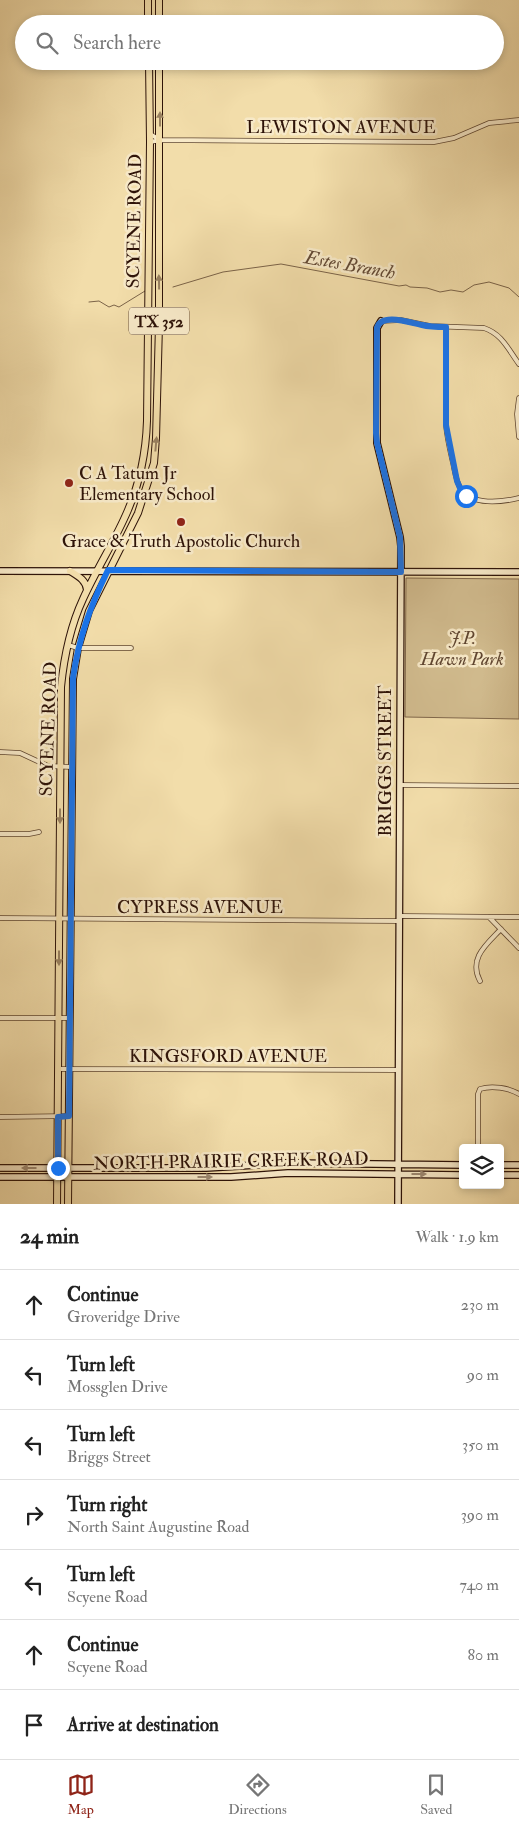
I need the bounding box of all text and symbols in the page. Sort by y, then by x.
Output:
search box [15,15,504,70]
icon: search [33,29,61,57]
text: Search here [73,31,161,55]
one-way arrow [156,111,164,127]
street label: LEWISTON AVENUE [246,116,436,139]
street label: SCYENE ROAD [122,153,147,289]
water label: Estes Branch [300,245,397,285]
one-way arrow [155,273,163,289]
road number: TX 352 [129,308,189,334]
one-way arrow [152,436,160,452]
place label: C A Tatum Jr Elementary School [79,462,215,506]
marker: C A Tatum Jr Elementary School [63,477,75,489]
route start [455,485,478,508]
marker: Grace & Truth Apostolic Church [175,516,187,528]
place label: Grace & Truth Apostolic Church [62,530,301,553]
park label: J.P. Hawn Park [419,627,504,671]
street label: SCYENE ROAD [35,661,62,797]
street label: BRIGGS STREET [374,685,397,837]
one-way arrow [56,808,64,824]
street label: CYPRESS AVENUE [117,896,283,919]
one-way arrow [55,950,63,966]
street label: KINGSFORD AVENUE [129,1045,327,1068]
map controls [459,1144,504,1189]
button: layers [459,1144,504,1189]
street label: NORTH PRAIRIE CREEK ROAD [93,1148,369,1175]
route end [47,1157,70,1180]
one-way arrow [21,1164,37,1172]
one-way arrow [412,1170,428,1178]
one-way arrow [197,1173,213,1181]
text: 24 min [20,1223,79,1250]
text: Walk · 1.9 km [416,1227,499,1247]
text: Continue [67,1283,138,1307]
icon: ahead [20,1291,48,1319]
text: 230 m [461,1295,499,1315]
text: Groveridge Drive [67,1307,180,1327]
text: Turn left [67,1353,135,1377]
icon: left [20,1361,48,1389]
text: 90 m [467,1365,499,1385]
text: Mossglen Drive [67,1377,168,1397]
text: Turn left [67,1423,135,1447]
icon: left [20,1431,48,1459]
text: 350 m [462,1435,499,1455]
text: Briggs Street [67,1447,151,1467]
text: Turn right [67,1493,147,1517]
icon: right [20,1501,48,1529]
text: 390 m [461,1505,499,1525]
text: North Saint Augustine Road [67,1517,249,1537]
text: Turn left [67,1563,135,1587]
icon: left [20,1571,48,1599]
text: 740 m [459,1575,499,1595]
text: Scyene Road [67,1587,148,1607]
text: Continue [67,1633,138,1657]
icon: ahead [20,1641,48,1669]
text: 80 m [468,1645,499,1665]
text: Scyene Road [67,1657,148,1677]
icon: arrive [20,1711,48,1739]
text: Arrive at destination [67,1713,219,1737]
tab: Map [67,1771,95,1818]
tab: Directions [228,1771,287,1818]
tab: Saved [420,1771,452,1818]

